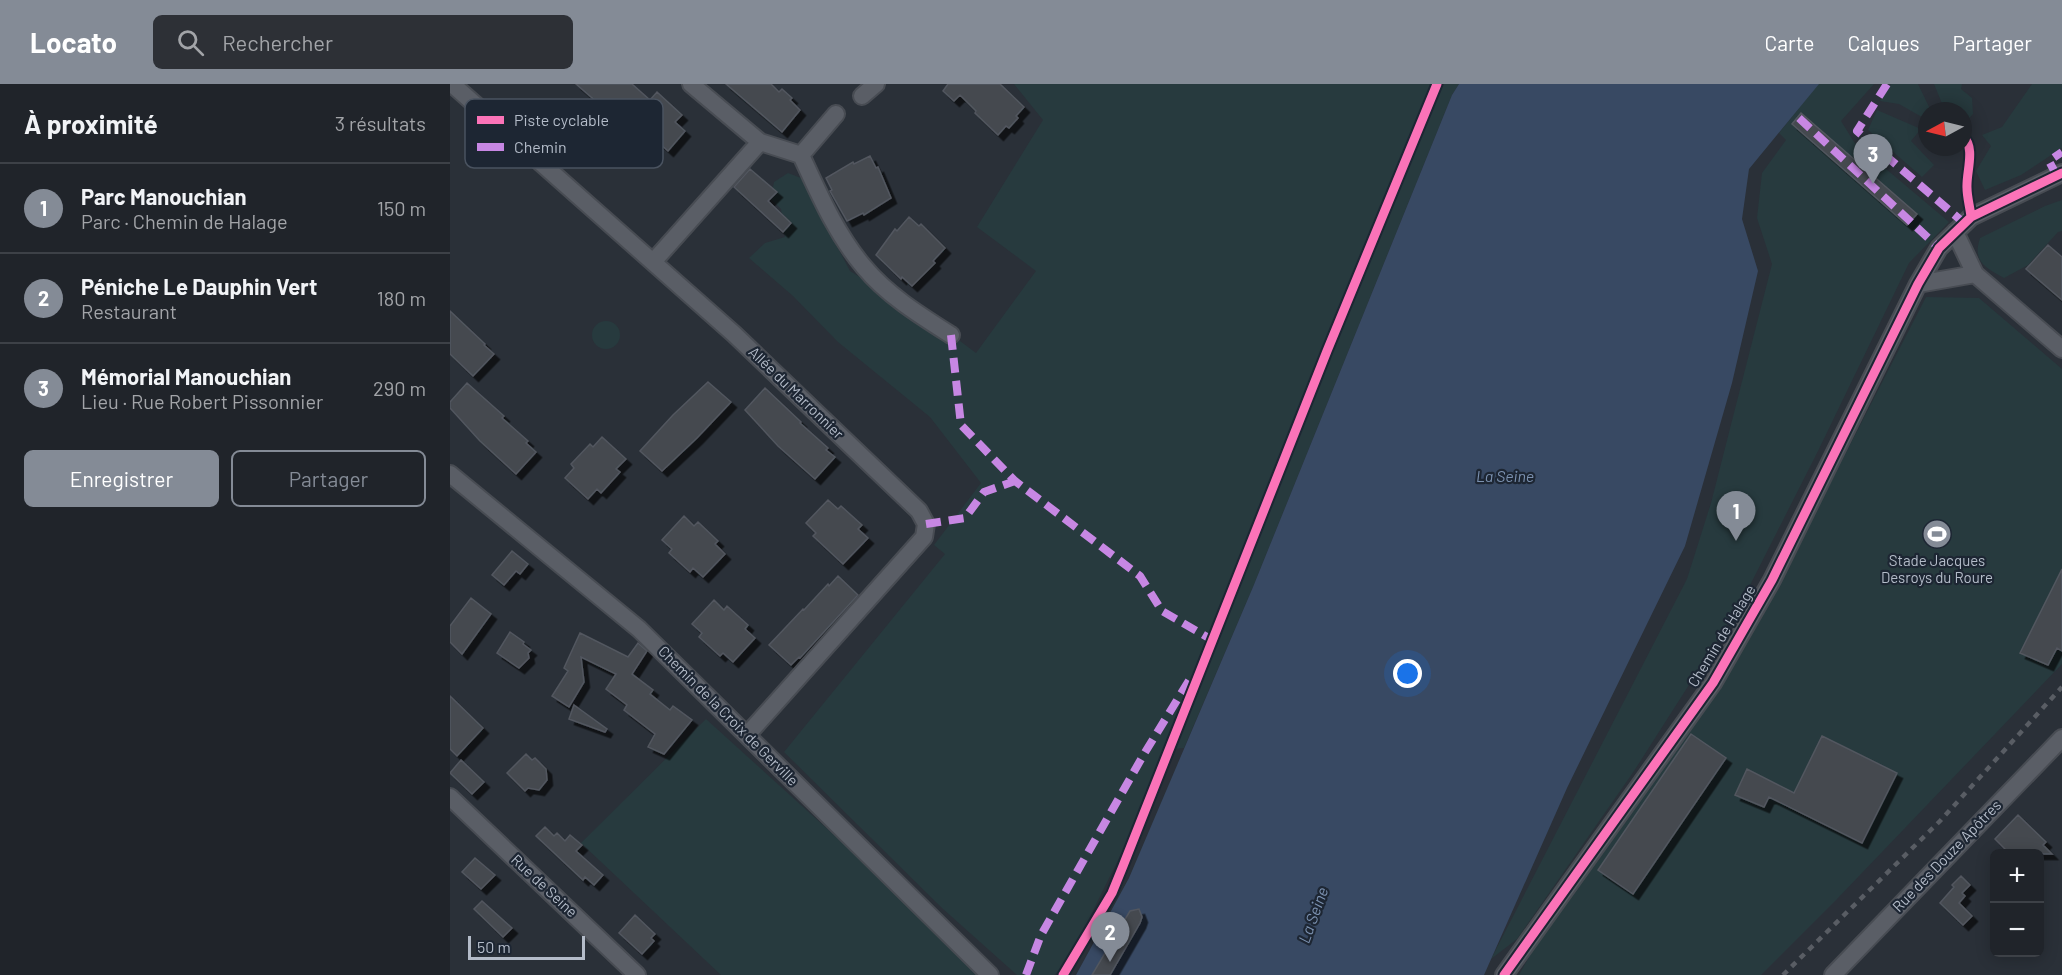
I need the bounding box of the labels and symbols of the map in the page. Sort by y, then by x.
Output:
legend [465,99,663,168]
north arrow [1918,102,1972,156]
text: Piste cyclable [514,110,609,129]
pin: 3 [1854,135,1892,184]
text: Chemin [514,137,567,156]
street label: Allée du Marronnier [745,342,848,443]
water label: La Seine [1476,466,1534,485]
pin: 1 [1716,492,1756,541]
sports icon: Stade Jacques Desroys du Roure [1921,518,1953,550]
place label: Stade Jacques Desroys du Roure [1881,551,1993,586]
street label: Chemin de Halage [1684,581,1759,690]
street label: Chemin de la Croix de Gerville [655,642,802,789]
your location [1393,659,1422,688]
street label: Rue des Douze Apôtres [1888,796,2004,915]
street label: Rue de Seine [508,850,582,920]
water label: La Seine [1294,884,1331,945]
pin: 2 [1090,912,1130,962]
scale bar [468,933,585,960]

